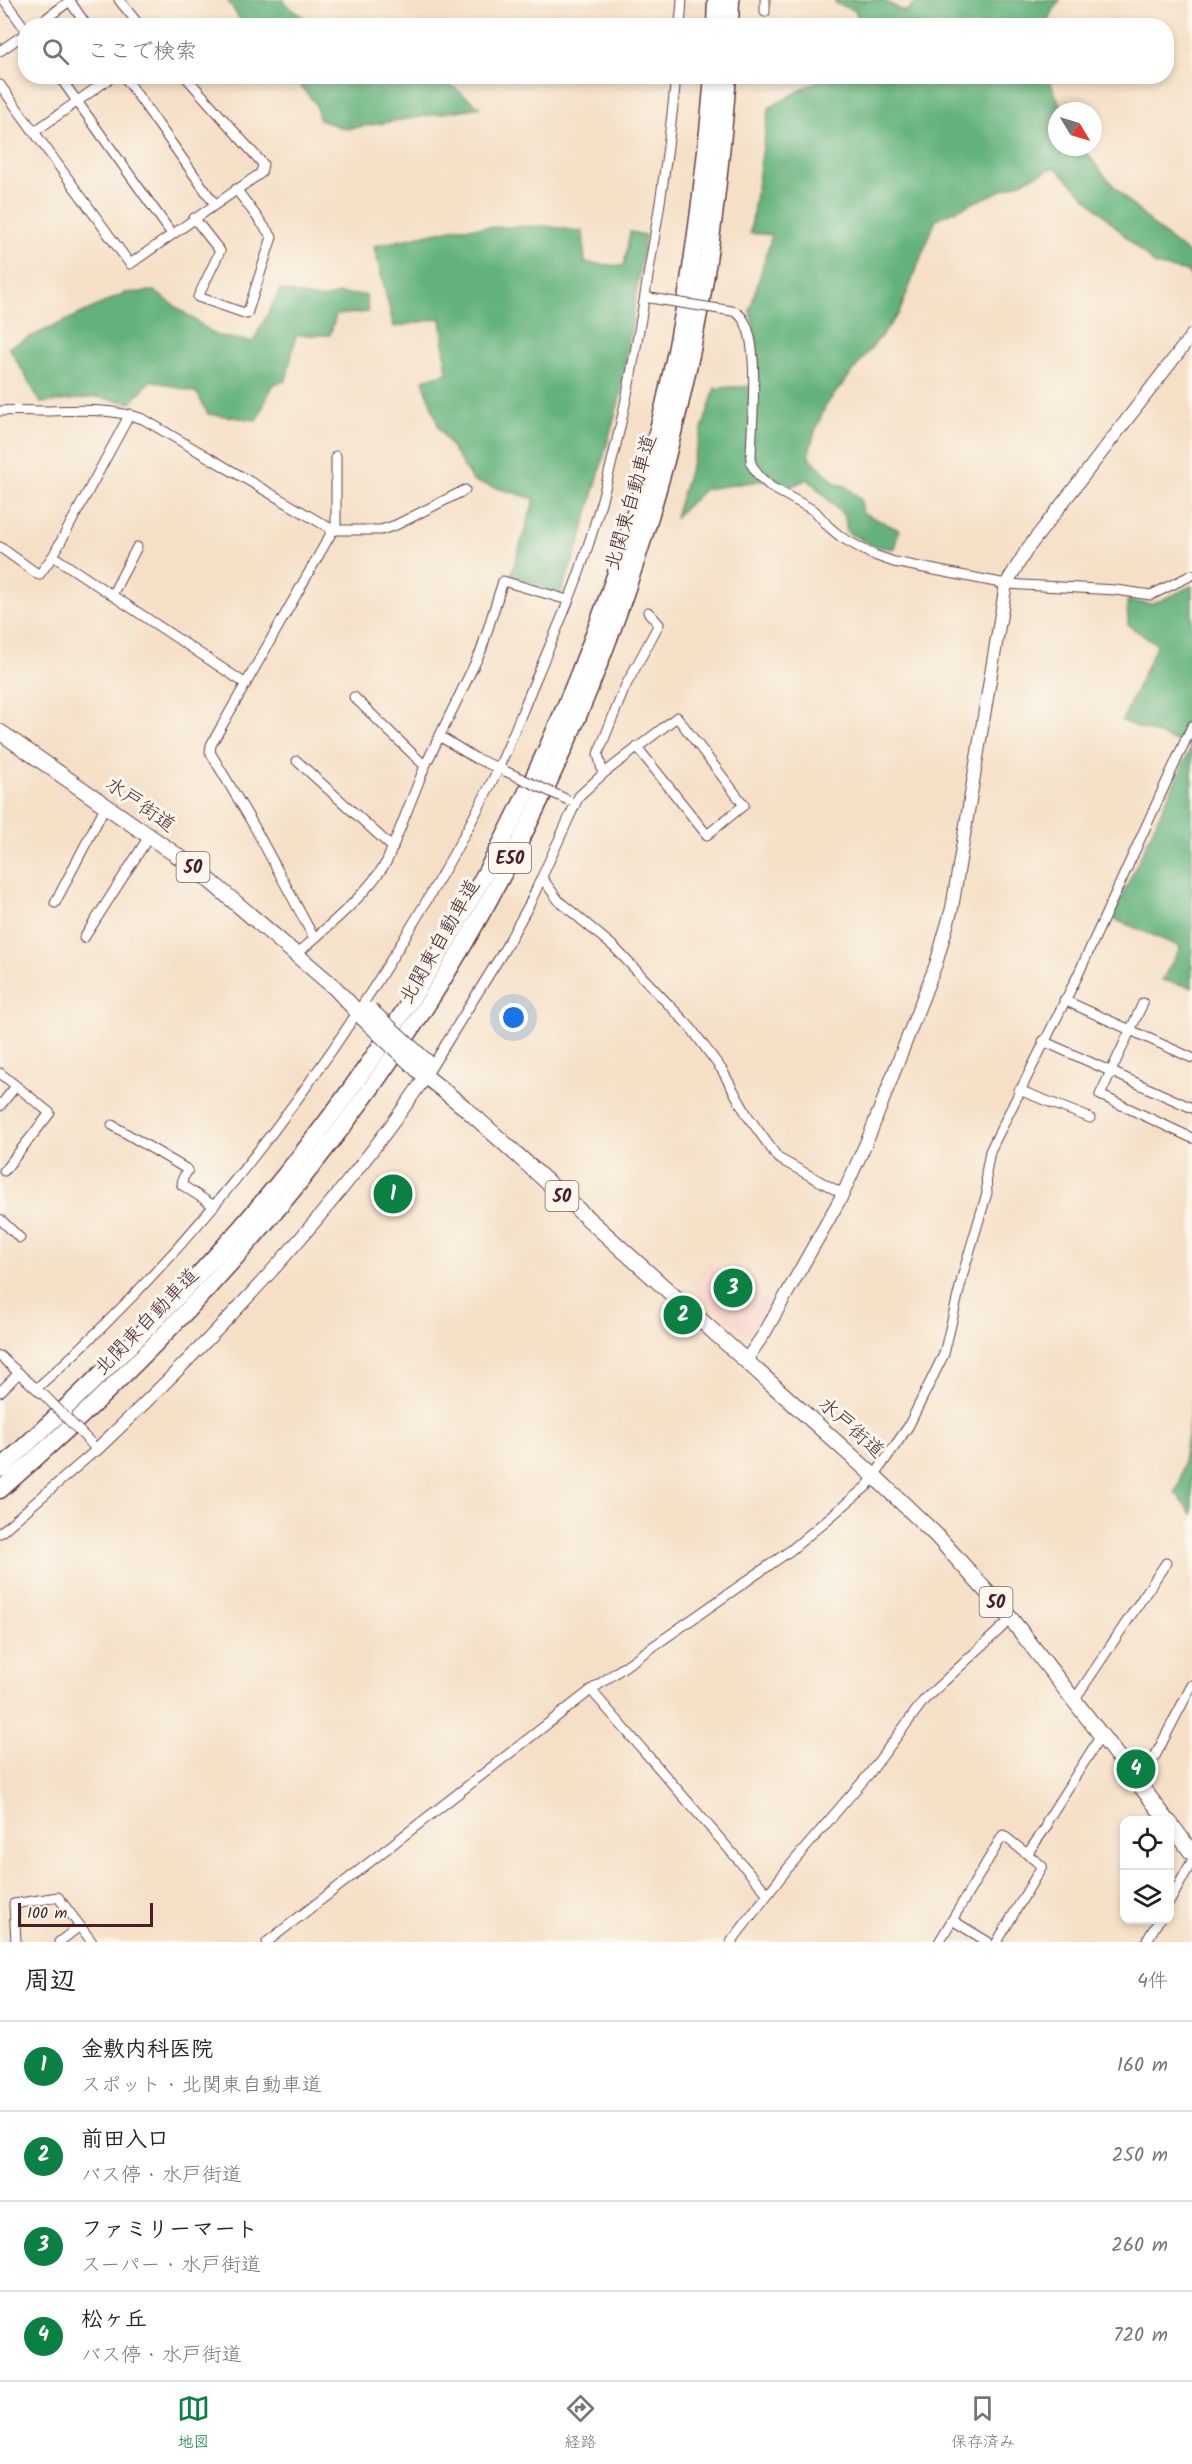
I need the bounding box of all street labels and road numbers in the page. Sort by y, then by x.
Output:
street label: 北関東自動車道 [597,431,667,574]
street label: 水戸街道 [98,770,182,842]
road number: E50 [489,843,531,873]
road number: 50 [176,852,210,882]
street label: 北関東自動車道 [392,873,490,1011]
road number: 50 [546,1181,578,1211]
street label: 北関東自動車道 [87,1261,208,1384]
street label: 水戸街道 [810,1390,891,1467]
road number: 50 [980,1587,1012,1617]

